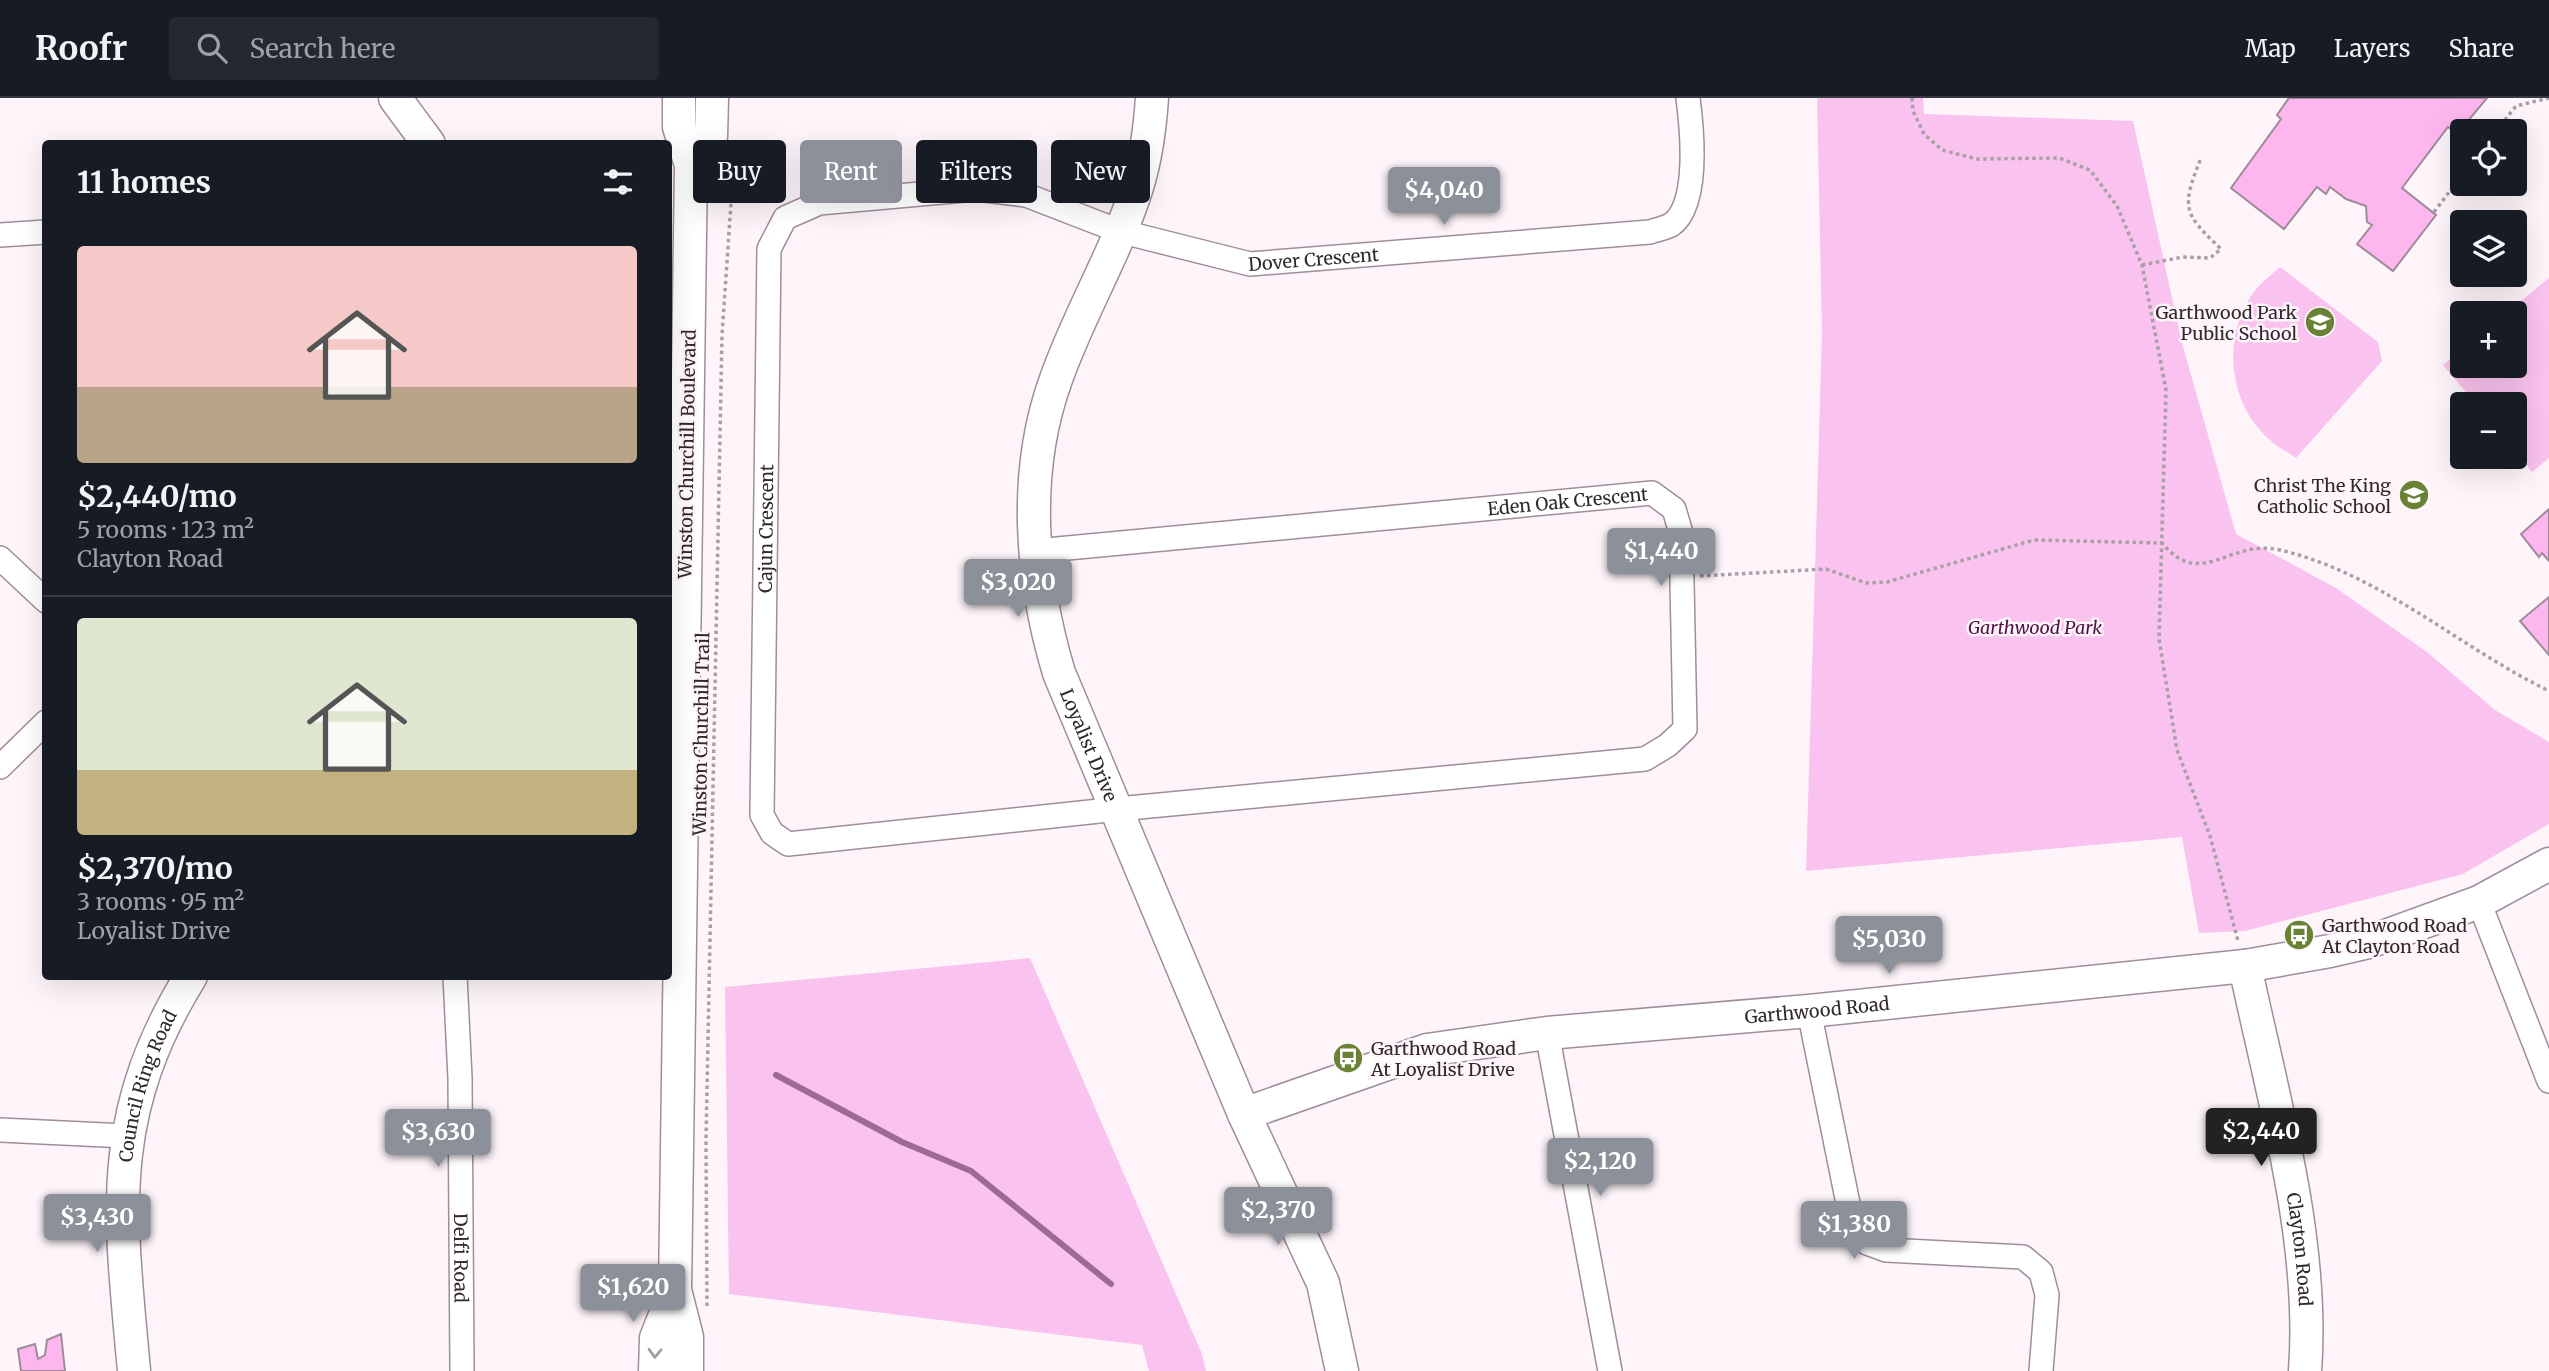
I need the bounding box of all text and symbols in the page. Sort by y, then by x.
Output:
search box [169,17,659,80]
text: Roofr [35,28,127,69]
icon: search [193,29,231,67]
text: Search here [249,32,395,65]
text: Map [2245,33,2296,64]
text: Layers [2334,33,2410,64]
text: Share [2448,33,2514,64]
map controls [2450,119,2527,469]
button: locate [2450,119,2527,196]
chip: Buy [693,140,786,203]
chip: Rent [800,140,902,203]
chip: Filters [916,140,1037,203]
chip: New [1051,140,1150,203]
text: 11 homes [77,163,211,201]
icon: filters [599,163,637,201]
pin: $4,040 [1387,167,1501,227]
text: $4,040 [1404,175,1484,204]
button: layers [2450,210,2527,287]
street label: Dover Crescent [1247,242,1380,276]
icon: home [294,292,420,418]
place label: Garthwood Park Public School [2156,301,2298,345]
button: + [2450,301,2527,378]
school or university icon: Garthwood Park Public School [2303,305,2337,339]
street label: Winston Churchill Boulevard [673,329,701,580]
button: − [2450,392,2527,469]
street label: Cajun Crescent [753,464,778,593]
place label: Christ The King Catholic School [2254,474,2391,518]
text: $2,440/mo [77,477,237,515]
school or university icon: Christ The King Catholic School [2397,478,2431,512]
street label: Eden Oak Crescent [1486,482,1649,520]
text: 5 rooms · 123 m² [77,515,254,544]
pin: $1,440 [1604,528,1718,588]
text: $1,440 [1623,536,1699,565]
text: Clayton Road [77,544,223,573]
pin: $3,020 [961,560,1075,619]
text: $3,020 [980,567,1056,596]
park label: Garthwood Park [1968,616,2102,639]
street label: Winston Churchill Trail [688,632,714,837]
icon: home [294,664,420,790]
street label: Loyalist Drive [1055,685,1123,805]
text: $2,370/mo [77,849,233,887]
text: 3 rooms · 95 m² [77,887,244,916]
place label: Garthwood Road At Clayton Road [2321,914,2467,958]
text: Loyalist Drive [77,916,230,945]
pin: $5,030 [1832,916,1946,976]
bus stop icon: Garthwood Road At Clayton Road [2282,918,2316,952]
text: $5,030 [1852,924,1926,953]
street label: Garthwood Road [1744,991,1891,1028]
street label: Council Ring Road [114,1006,181,1163]
place label: Garthwood Road At Loyalist Drive [1370,1037,1516,1081]
bus stop icon: Garthwood Road At Loyalist Drive [1331,1041,1365,1075]
pin: $2,440 [2204,1108,2318,1168]
pin: $3,630 [381,1110,495,1169]
text: $2,440 [2222,1116,2300,1145]
text: $3,630 [401,1117,475,1146]
pin: $2,120 [1543,1138,1657,1198]
text: $2,120 [1563,1146,1637,1175]
pin: $2,370 [1221,1188,1335,1247]
street label: Clayton Road [2282,1191,2318,1307]
pin: $3,430 [40,1194,154,1254]
text: $2,370 [1240,1195,1316,1224]
text: $3,430 [60,1202,134,1231]
pin: $1,380 [1797,1202,1911,1261]
text: $1,380 [1817,1209,1891,1238]
street label: Delfi Road [449,1213,473,1303]
pin: $1,620 [576,1264,690,1324]
text: $1,620 [596,1272,670,1301]
one-way arrow [648,1348,663,1359]

